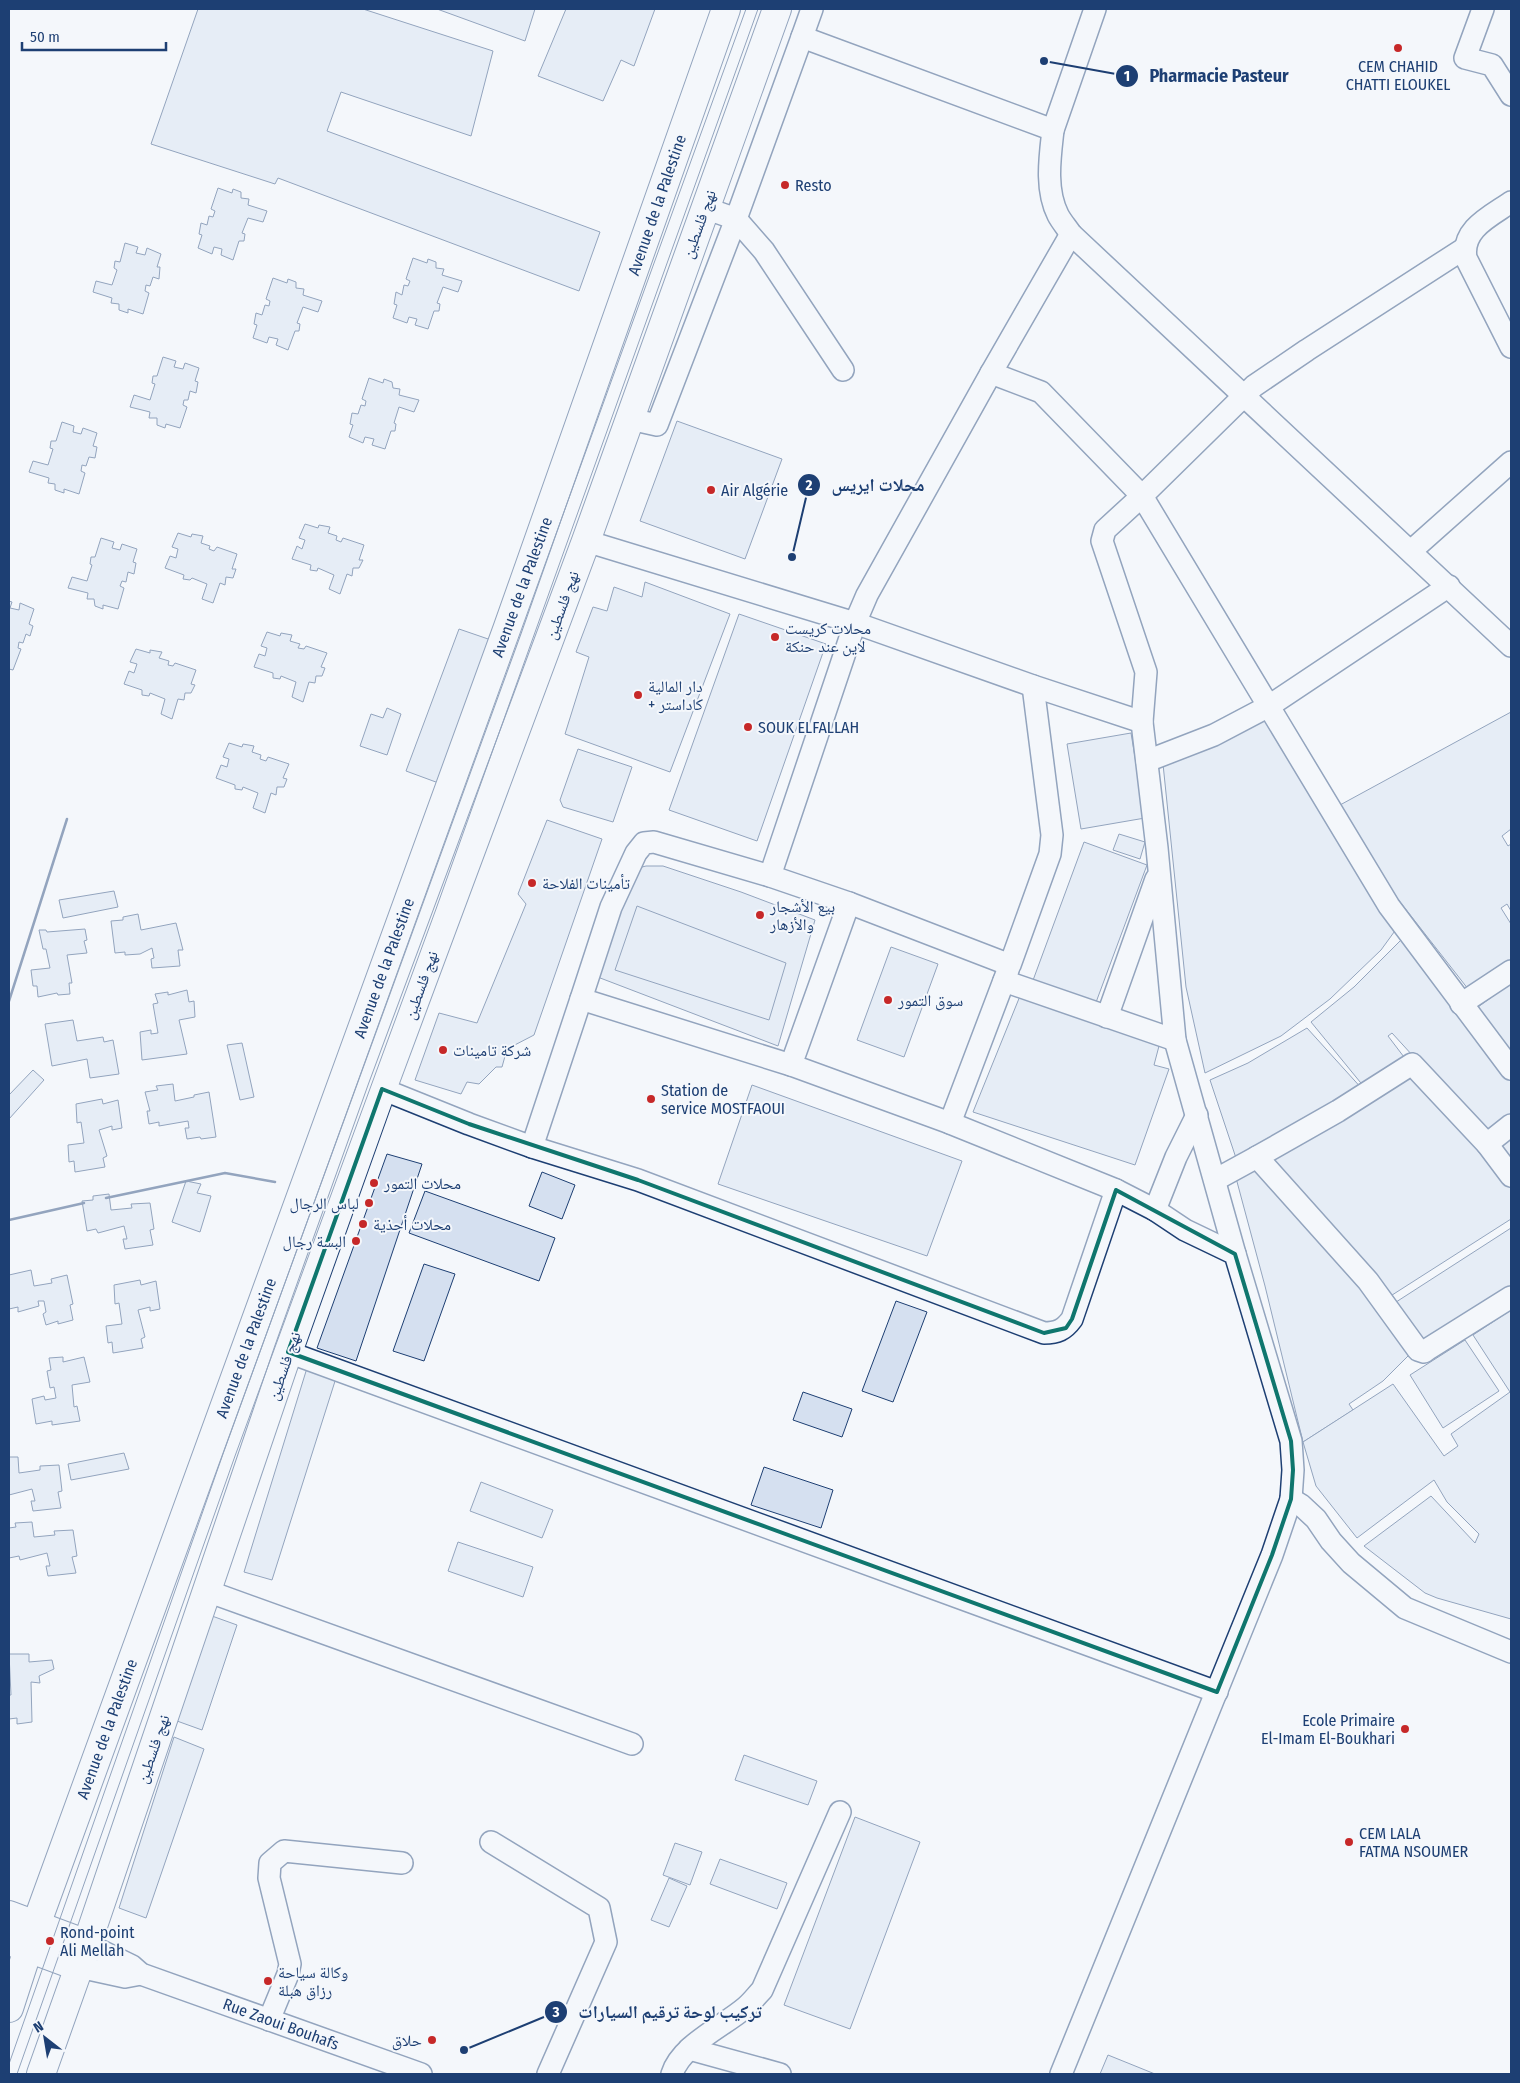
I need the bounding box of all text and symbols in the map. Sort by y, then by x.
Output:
scale bar [22,20,166,52]
text: 50 m [30,28,60,46]
marker: CEM CHAHID CHATTI ELOUKEL [1392,42,1404,54]
place label: CEM CHAHID CHATTI ELOUKEL [1346,57,1450,94]
callout: Pharmacie Pasteur [1114,60,1299,93]
text: Pharmacie Pasteur [1149,65,1289,87]
text: 1 [1124,67,1130,85]
street label: Avenue de la Palestine [624,132,690,278]
place label: Resto [795,176,832,195]
marker: Resto [779,179,791,191]
street label: نهج فلسطين [678,187,721,261]
callout: محلات ايريس [797,468,935,501]
text: محلات ايريس [831,474,925,496]
text: 2 [805,476,813,494]
place label: Air Algérie [721,481,788,500]
marker: Air Algérie [705,484,717,496]
street label: Avenue de la Palestine [488,514,556,660]
street label: نهج فلسطين [541,568,584,642]
place label: محلات كريست لاين عند حنكة [785,619,871,657]
marker: محلات كريست لاين عند حنكة [769,631,781,643]
place label: دار المالية + كاداستر [648,677,703,714]
marker: دار المالية + كاداستر [632,689,644,701]
place label: SOUK ELFALLAH [758,718,859,737]
marker: SOUK ELFALLAH [742,721,754,733]
place label: تأمينات الفلاحة [542,874,630,893]
marker: تأمينات الفلاحة [526,877,538,889]
street label: Avenue de la Palestine [350,895,418,1041]
place label: بيع الأشجار والأزهار [769,897,835,934]
marker: بيع الأشجار والأزهار [754,909,766,921]
street label: نهج فلسطين [400,948,443,1022]
place label: سوق التمور [897,991,963,1011]
marker: سوق التمور [882,994,894,1006]
place label: شركة تامينات [453,1041,531,1060]
marker: شركة تامينات [437,1044,449,1056]
place label: Station de service MOSTFAOUI [661,1081,785,1118]
marker: Station de service MOSTFAOUI [645,1093,657,1105]
place label: محلات التمور [383,1174,461,1193]
marker: محلات التمور [368,1177,380,1189]
place label: لباس الرجال [290,1194,359,1214]
marker: لباس الرجال [363,1197,375,1209]
place label: محلات أحذية [373,1215,451,1234]
marker: محلات أحذية [357,1218,369,1230]
place label: البسة رجال [283,1232,346,1252]
marker: البسة رجال [350,1235,362,1247]
street label: Avenue de la Palestine [212,1275,280,1421]
street label: نهج فلسطين [263,1329,306,1403]
street label: Avenue de la Palestine [73,1656,141,1802]
place label: Ecole Primaire El-Imam El-Boukhari [1261,1711,1395,1748]
street label: نهج فلسطين [132,1712,175,1786]
marker: Ecole Primaire El-Imam El-Boukhari [1399,1723,1411,1735]
place label: CEM LALA FATMA NSOUMER [1359,1824,1468,1861]
marker: CEM LALA FATMA NSOUMER [1343,1836,1355,1848]
place label: Rond-point Ali Mellah [60,1923,135,1960]
marker: Rond-point Ali Mellah [44,1935,56,1947]
place label: وكالة سياحة رزاق هبلة [278,1963,348,2001]
marker: وكالة سياحة رزاق هبلة [262,1975,274,1987]
street label: Rue Zaoui Bouhafs [220,1994,342,2054]
callout: تركيب لوحة ترقيم السيارات [544,1996,772,2029]
text: تركيب لوحة ترقيم السيارات [578,2001,762,2024]
text: 3 [551,2003,560,2021]
north arrow [20,2013,70,2063]
text: N [31,2018,47,2037]
place label: حلاق [392,2031,422,2051]
marker: حلاق [426,2034,438,2046]

